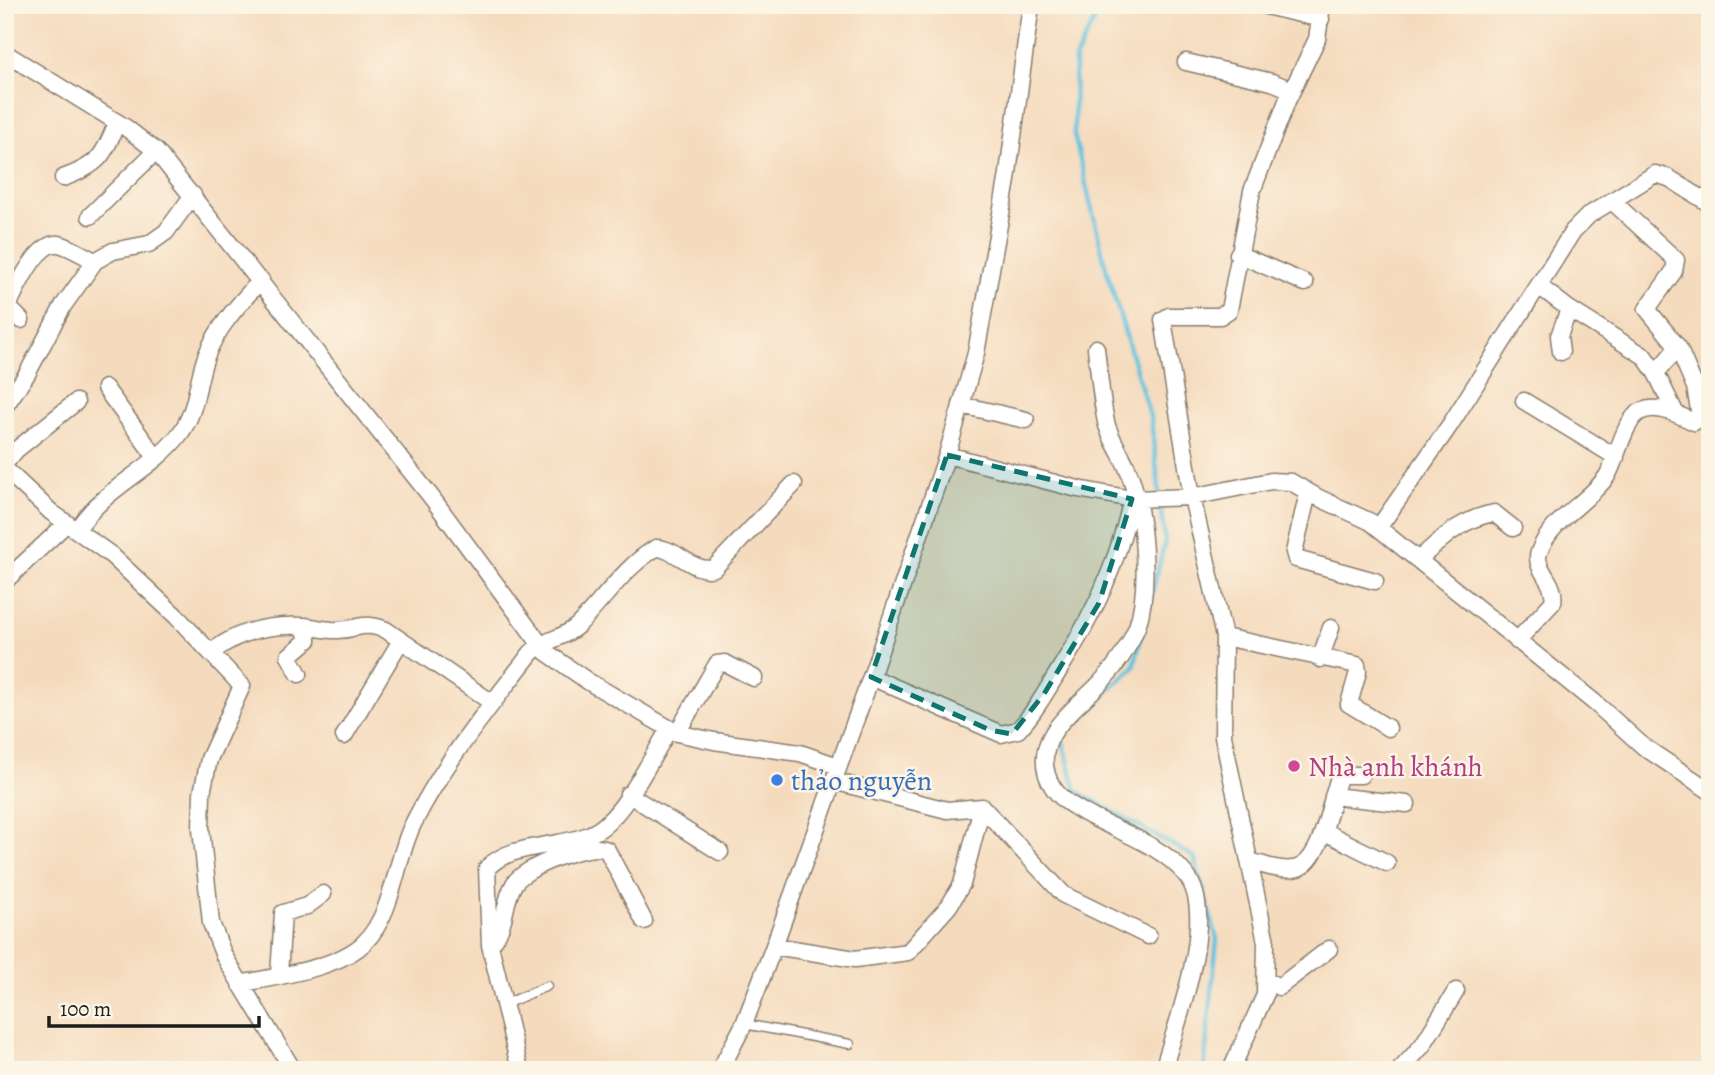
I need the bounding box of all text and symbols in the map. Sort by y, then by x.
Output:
place label: Nhà anh khánh [1308,748,1483,786]
marker: Nhà anh khánh [1286,758,1302,774]
place label: thảo nguyễn [791,762,932,800]
marker: thảo nguyễn [769,772,785,788]
scale bar [49,984,259,1028]
text: 100 m [60,995,111,1023]

